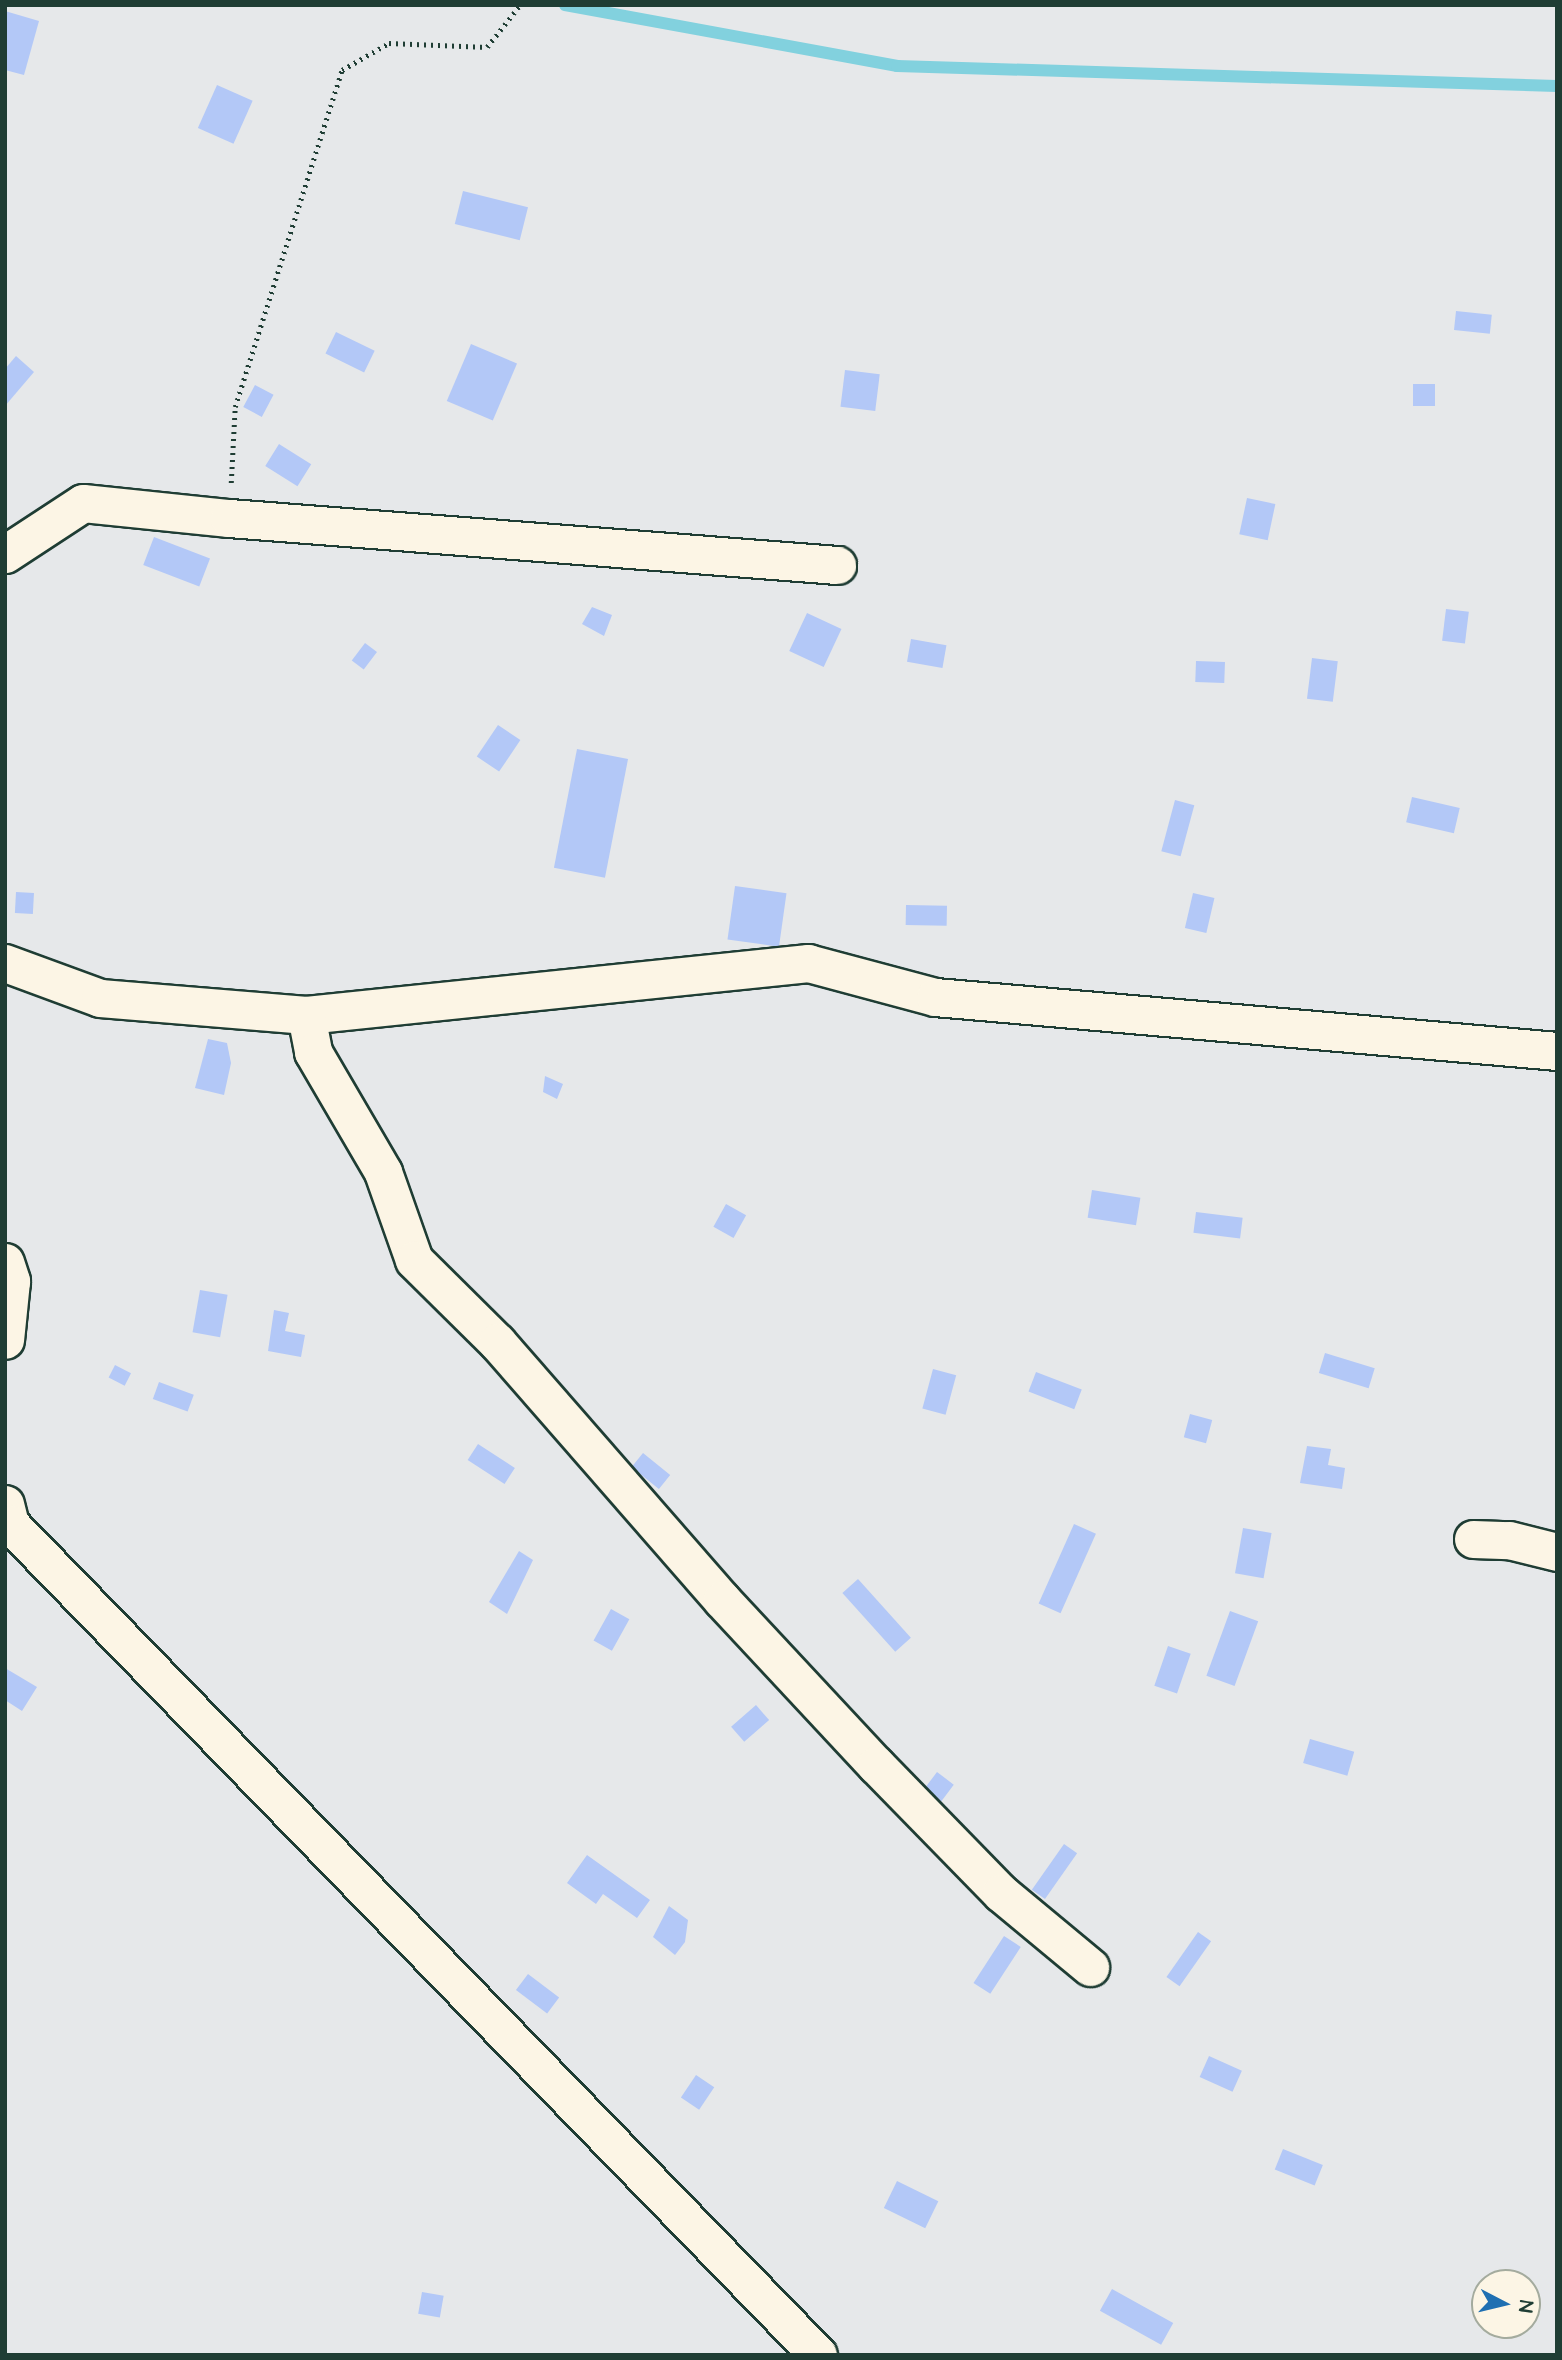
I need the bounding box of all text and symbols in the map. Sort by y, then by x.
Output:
north arrow [1471,2269,1541,2339]
text: N [1511,2299,1539,2314]

